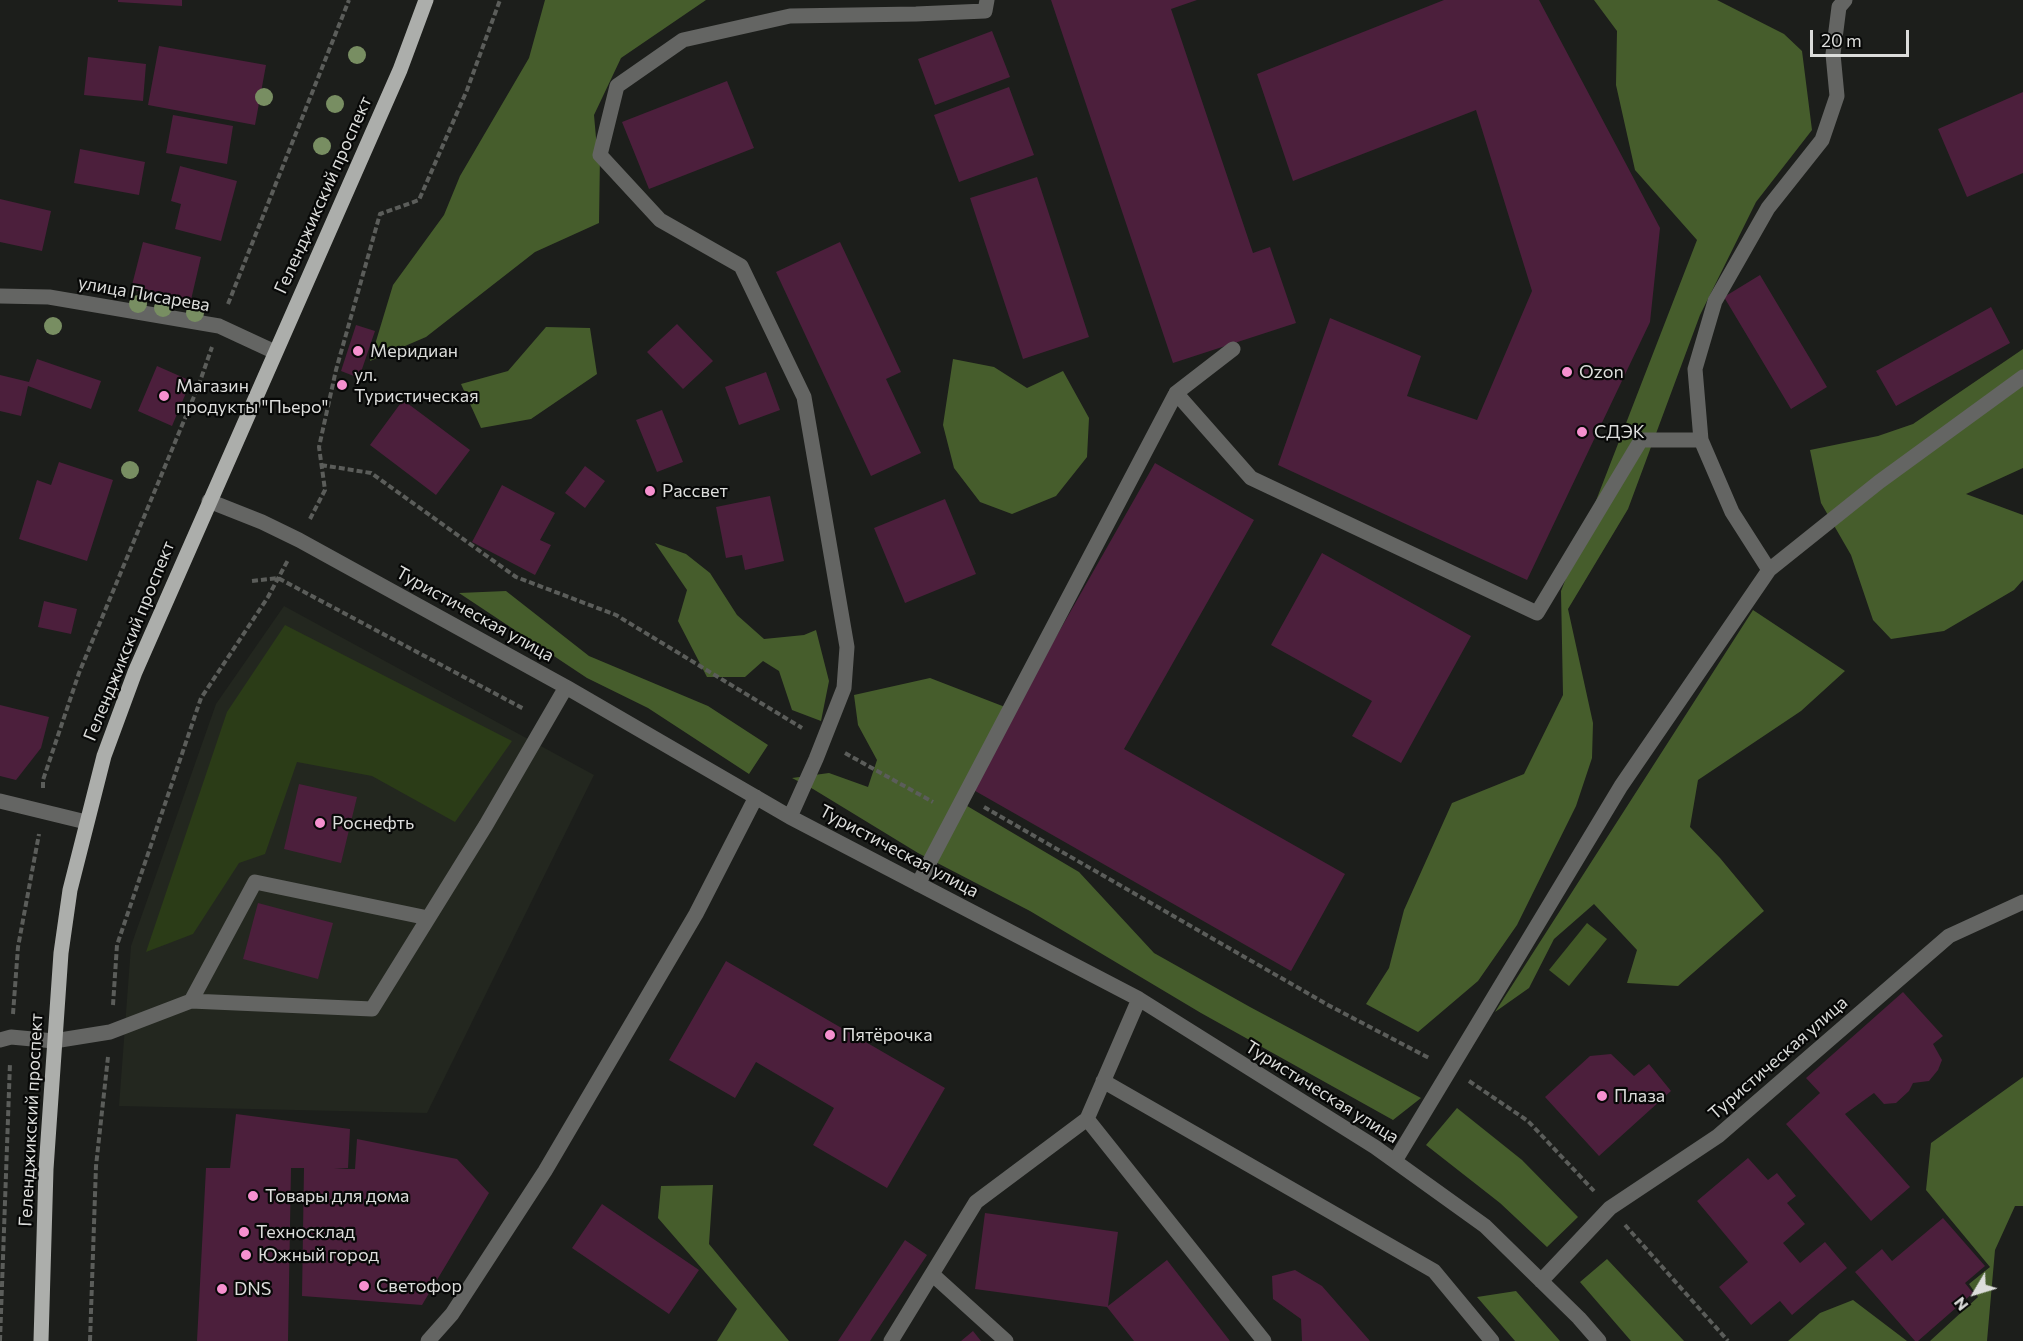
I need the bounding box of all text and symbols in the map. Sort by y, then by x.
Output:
scale bar [1813,18,1912,56]
text: 20 m [1821,29,1862,51]
street label: Геленджикский проспект [270,93,376,297]
street label: улица Писарева [76,272,212,316]
place label: Меридиан [370,340,458,362]
marker: Меридиан [351,344,365,358]
place label: Ozon [1579,361,1624,383]
place label: ул. Туристическая [354,364,479,406]
marker: Ozon [1560,365,1574,379]
place label: Магазин продукты "Пьеро" [176,375,329,418]
marker: ул. Туристическая [335,378,349,392]
marker: Магазин продукты "Пьеро" [157,389,171,403]
place label: СДЭК [1594,421,1645,443]
marker: СДЭК [1575,425,1589,439]
place label: Рассвет [662,480,728,502]
marker: Рассвет [643,484,657,498]
street label: Геленджикский проспект [79,538,179,744]
street label: Туристическая улица [392,562,558,666]
street label: Туристическая улица [816,800,982,902]
place label: Роснефть [332,812,414,834]
marker: Роснефть [313,816,327,830]
street label: Туристическая улица [1704,992,1852,1124]
street label: Геленджикский проспект [15,1013,47,1227]
place label: Пятёрочка [842,1024,933,1046]
marker: Пятёрочка [823,1028,837,1042]
street label: Туристическая улица [1241,1036,1403,1148]
place label: Плаза [1614,1085,1665,1107]
marker: Плаза [1595,1089,1609,1103]
place label: Товары для дома [265,1185,409,1207]
marker: Товары для дома [246,1189,260,1203]
place label: Техносклад [256,1221,355,1243]
marker: Техносклад [237,1225,251,1239]
place label: Южный город [258,1244,379,1266]
marker: Южный город [239,1248,253,1262]
north arrow [1945,1263,2005,1323]
place label: Светофор [376,1275,462,1297]
place label: DNS [234,1278,271,1300]
marker: Светофор [357,1279,371,1293]
marker: DNS [215,1282,229,1296]
text: N [1949,1294,1972,1315]

